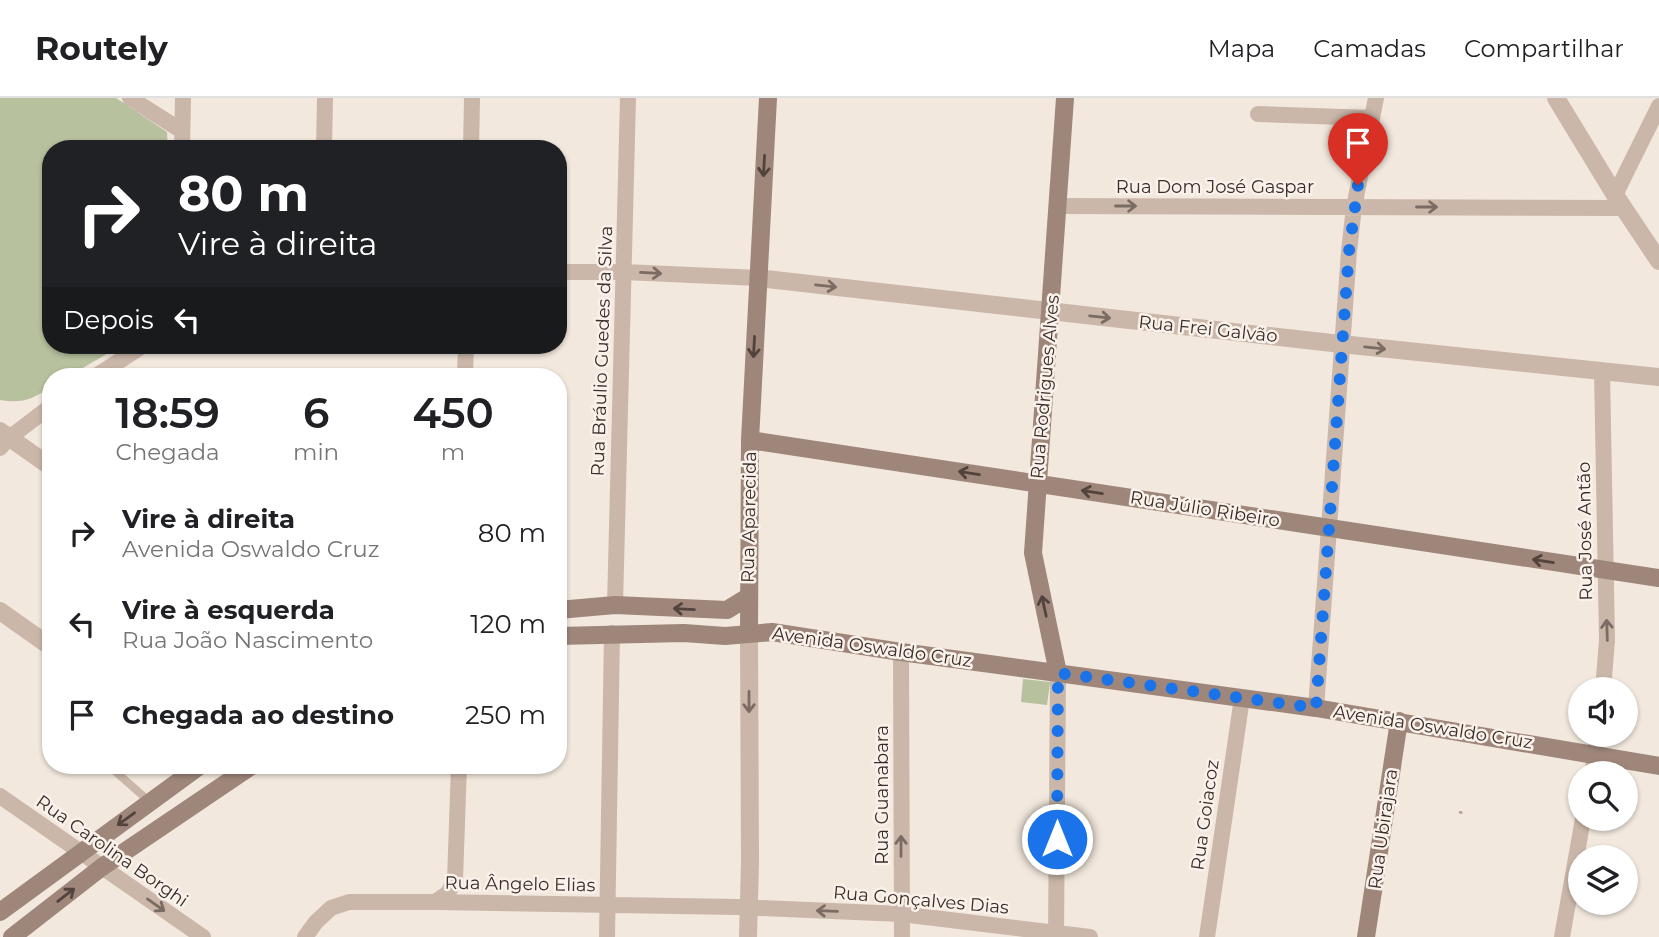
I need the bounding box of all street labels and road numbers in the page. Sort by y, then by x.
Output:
street label: Rua Dom José Gaspar [1116,176,1314,198]
street label: Rua Bráulio Guedes da Silva [587,225,617,477]
street label: Rua Rodrigues Alves [1026,294,1064,480]
street label: Rua Frei Galvão [1137,311,1279,347]
street label: Rua Aparecida [737,451,761,583]
street label: Rua José Antão [1573,461,1597,601]
street label: Rua Júlio Ribeiro [1129,486,1281,532]
street label: Avenida Oswaldo Cruz [771,622,973,672]
street label: Avenida Oswaldo Cruz [1332,700,1534,754]
street label: Rua Guanabara [871,725,893,865]
street label: Rua Goiacoz [1186,758,1224,872]
street label: Rua Ubirajara [1364,767,1402,891]
street label: Rua Carolina Borghi [32,790,192,912]
street label: Rua Ângelo Elias [444,872,596,896]
street label: Rua Gonçalves Dias [832,881,1010,919]

